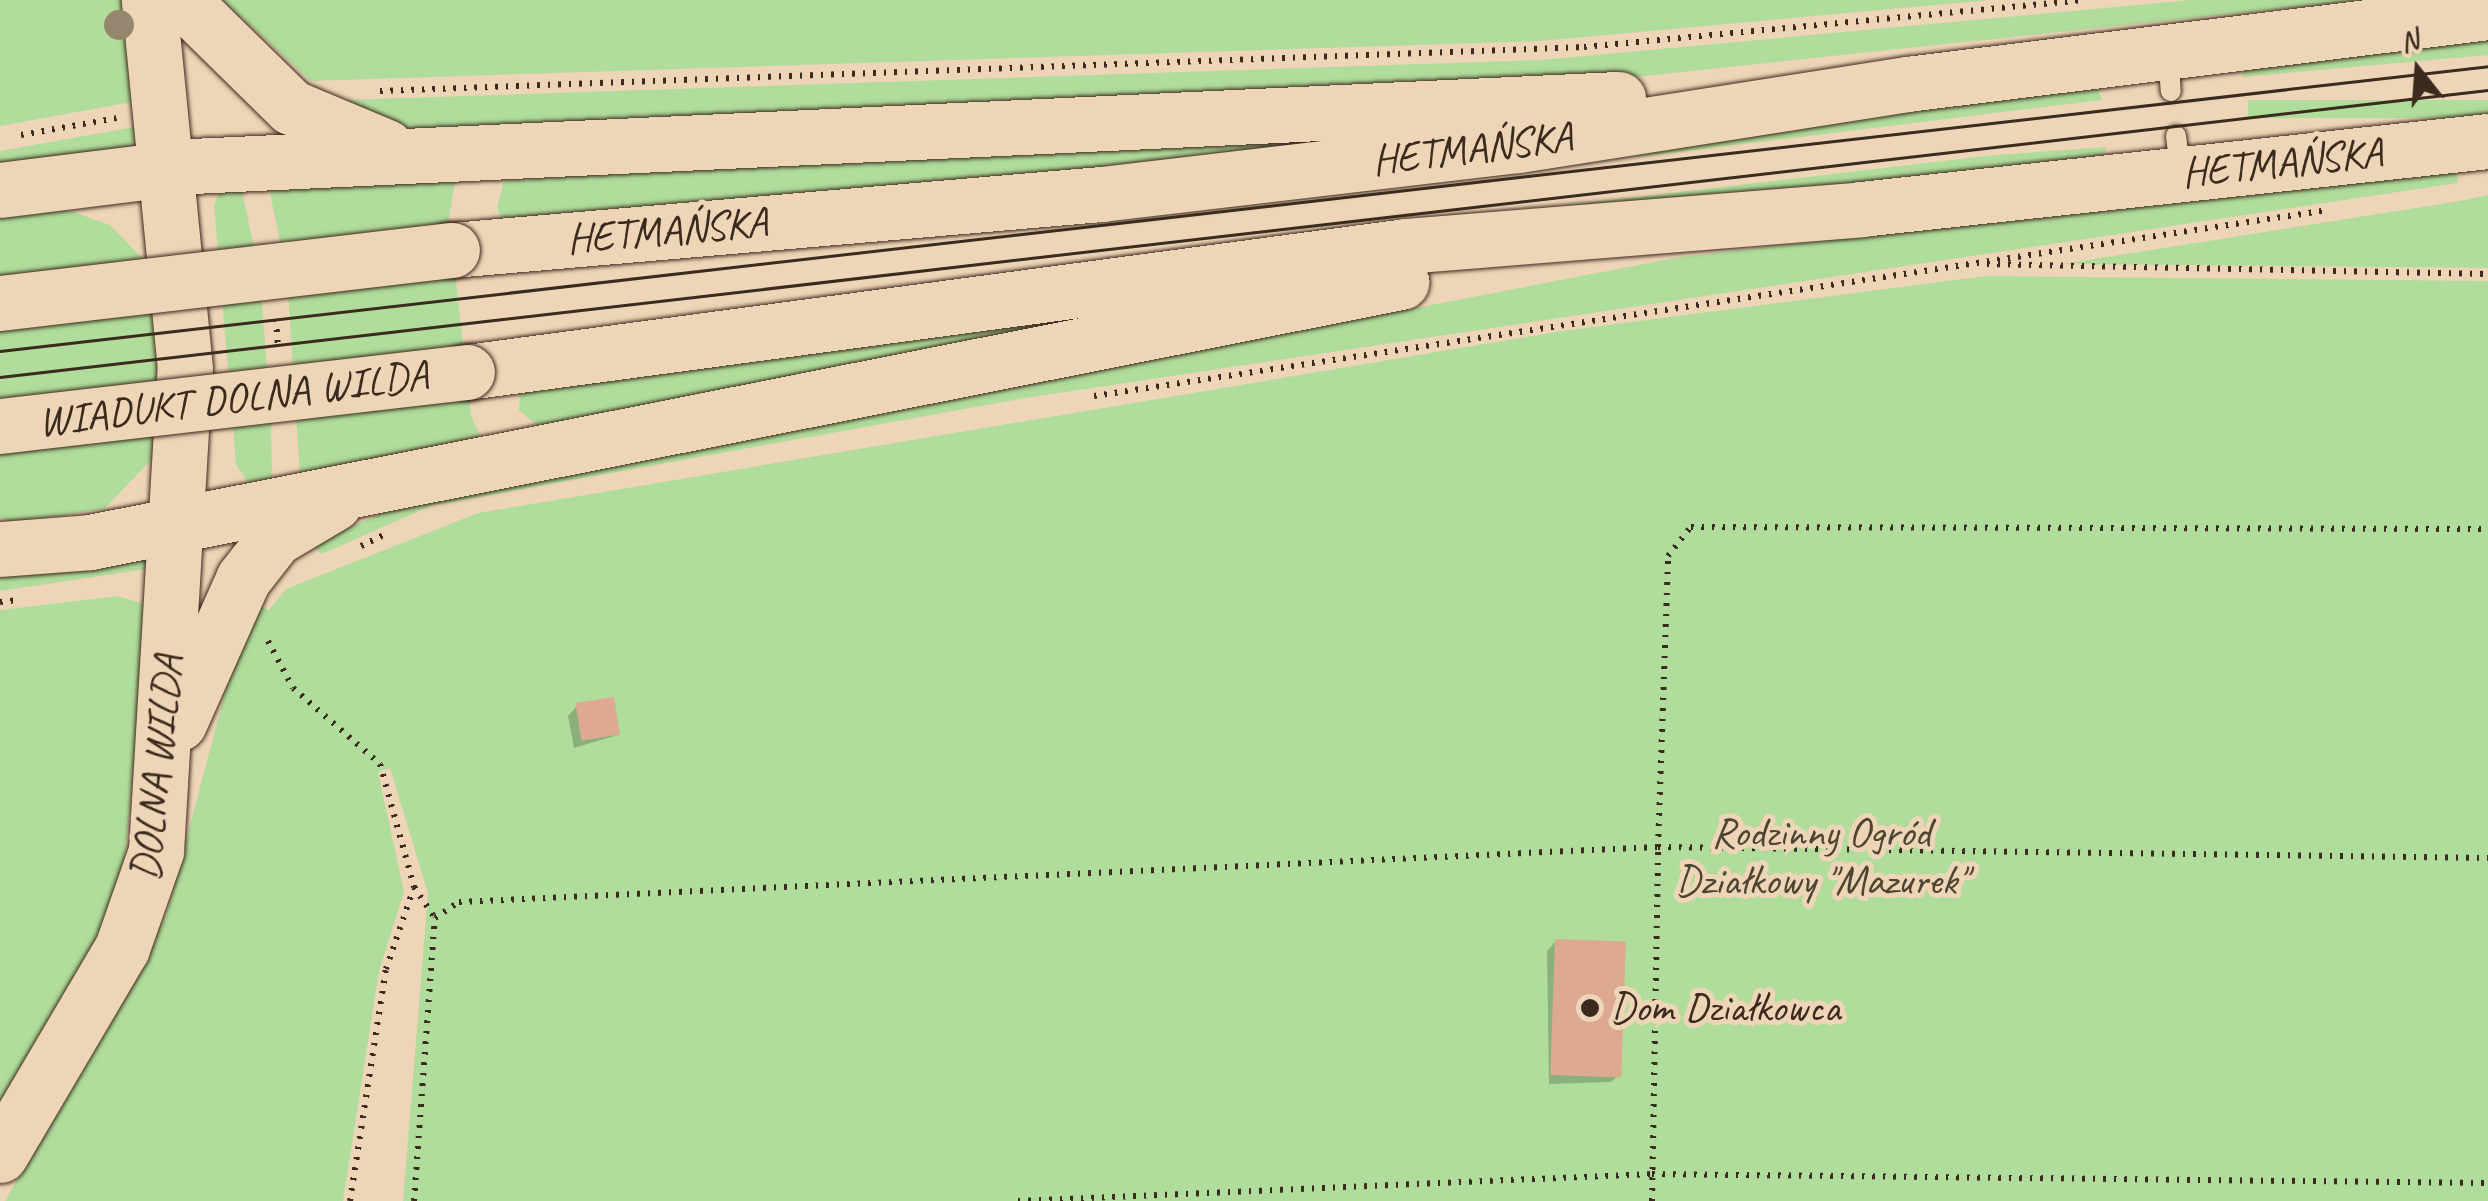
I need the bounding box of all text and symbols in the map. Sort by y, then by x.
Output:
north arrow [2368,20,2468,120]
text: N [2396,22,2422,60]
street label: HETMAŃSKA [1369,112,1575,186]
street label: HETMAŃSKA [2179,127,2385,199]
street label: HETMAŃSKA [565,197,769,265]
street label: WIADUKT DOLNA WILDA [36,350,430,448]
street label: DOLNA WILDA [120,653,194,883]
park label: Rodzinny Ogród Działkowy "Mazurek" [1675,808,1967,906]
place label: Dom Działkowca [1610,983,1841,1033]
marker: Dom Działkowca [1579,997,1601,1019]

